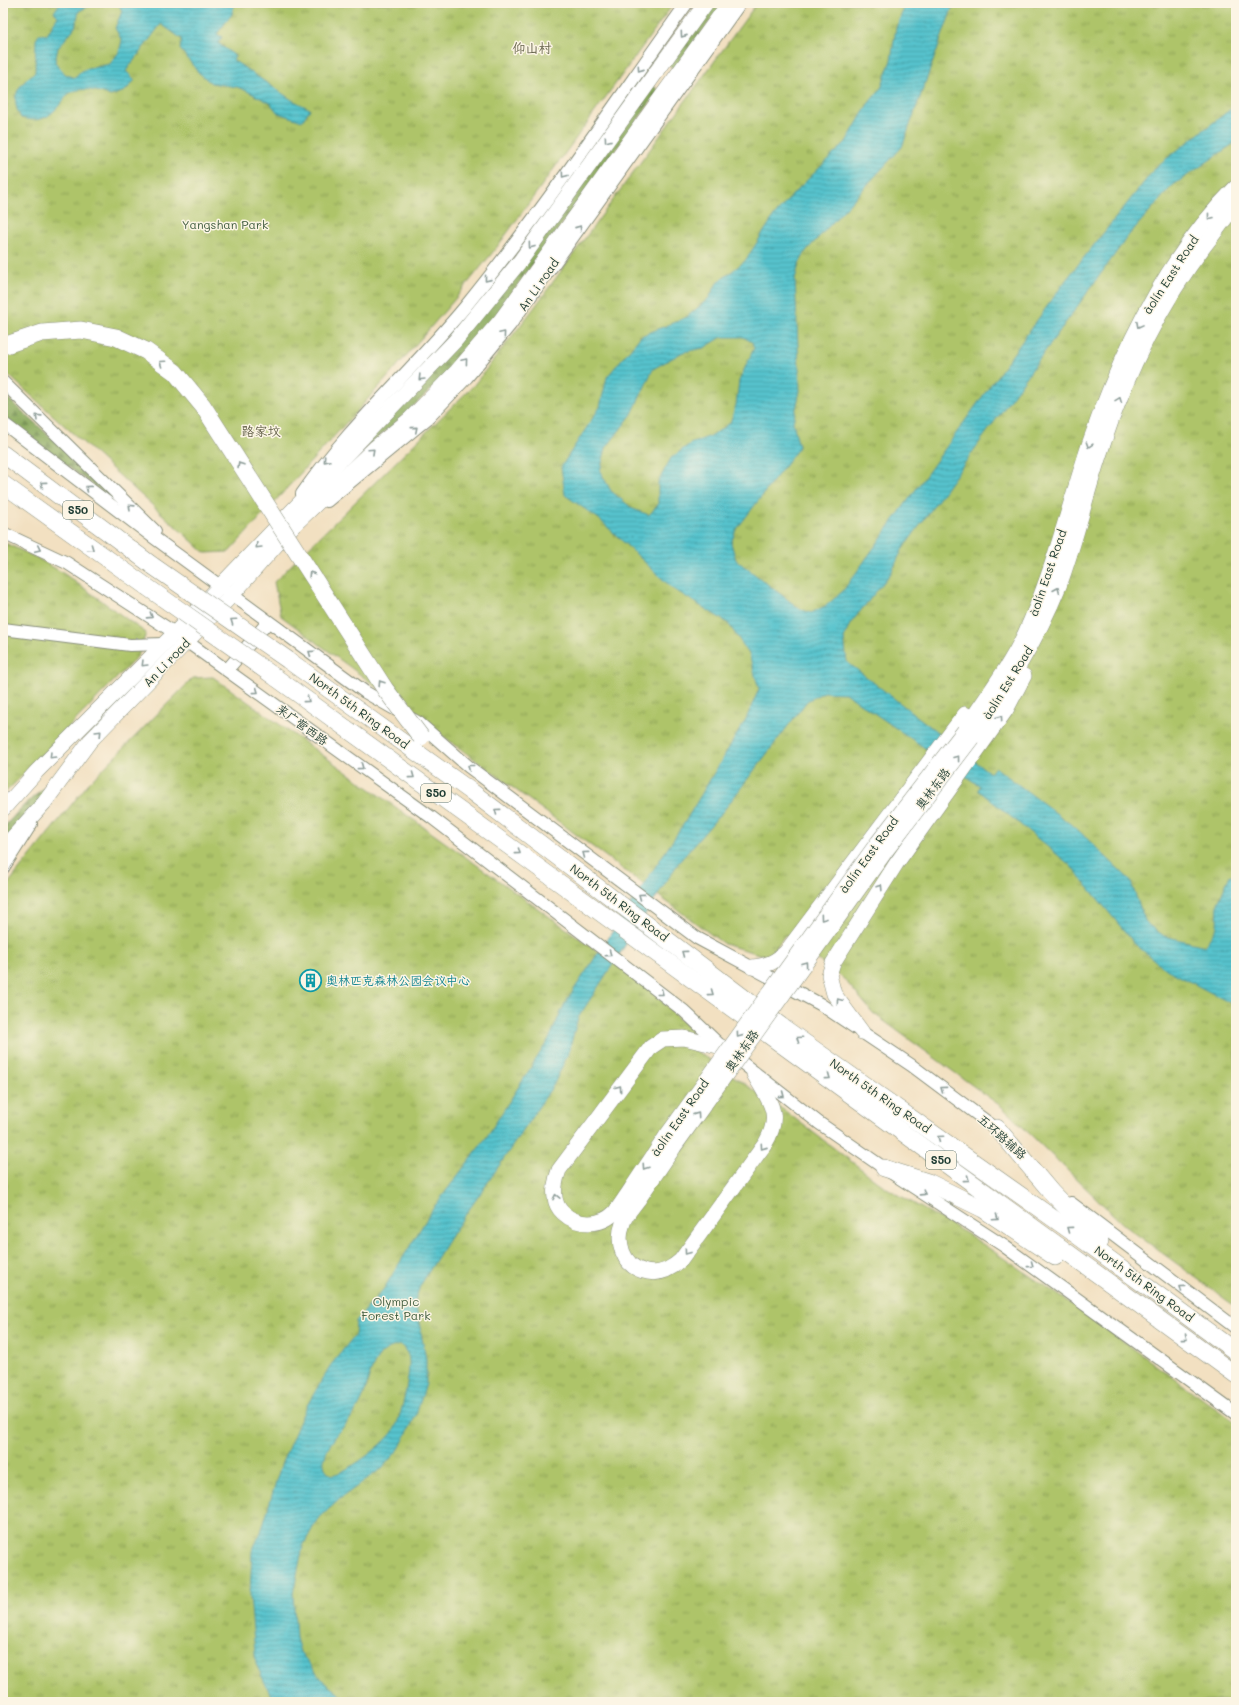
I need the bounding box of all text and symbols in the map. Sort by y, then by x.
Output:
one-way arrow [681,30,688,37]
district label: 仰山村 [512,39,552,56]
one-way arrow [637,65,645,72]
one-way arrow [605,136,612,143]
one-way arrow [561,171,569,178]
one-way arrow [1208,212,1215,219]
park label: Yangshan Park [182,216,268,232]
one-way arrow [574,225,582,232]
street label: àolín East Road [1139,232,1202,317]
one-way arrow [529,241,536,248]
street label: An Li road [514,255,562,314]
one-way arrow [484,275,491,282]
one-way arrow [1137,321,1144,328]
one-way arrow [498,331,505,338]
one-way arrow [461,358,468,365]
one-way arrow [159,360,166,368]
one-way arrow [418,373,426,381]
one-way arrow [1115,397,1123,404]
one-way arrow [35,414,43,421]
district label: 路家坟 [241,422,281,439]
one-way arrow [410,426,417,433]
one-way arrow [1085,441,1094,448]
one-way arrow [367,448,375,456]
one-way arrow [323,455,331,463]
one-way arrow [238,462,245,469]
one-way arrow [40,481,47,489]
one-way arrow [85,485,92,492]
road number: S50 [63,501,93,519]
one-way arrow [128,504,136,512]
street label: àolín East Road [1025,527,1070,618]
one-way arrow [255,541,263,549]
one-way arrow [87,543,94,550]
one-way arrow [34,544,42,552]
one-way arrow [308,571,316,578]
one-way arrow [1052,587,1060,595]
one-way arrow [146,611,153,619]
one-way arrow [230,618,237,626]
street label: An Li road [139,635,193,690]
street label: àolín Est Road [978,642,1036,722]
one-way arrow [308,651,315,658]
one-way arrow [141,659,149,667]
street label: North 5th Ring Road [307,669,413,752]
one-way arrow [379,680,386,687]
one-way arrow [252,686,259,694]
one-way arrow [303,695,310,703]
street label: 来广营西路 [274,700,332,748]
one-way arrow [995,715,1002,722]
one-way arrow [94,730,102,738]
one-way arrow [49,751,57,759]
one-way arrow [952,755,959,762]
one-way arrow [357,762,364,769]
street label: 奥林东路 [911,764,953,812]
one-way arrow [467,765,474,772]
one-way arrow [408,771,415,778]
road number: S50 [421,784,451,802]
one-way arrow [494,809,501,816]
street label: àolín East Road [835,813,902,896]
one-way arrow [514,847,521,855]
one-way arrow [582,851,589,859]
street label: North 5th Ring Road [567,860,672,945]
one-way arrow [876,884,883,891]
one-way arrow [638,894,645,901]
one-way arrow [821,914,828,921]
one-way arrow [604,949,611,956]
one-way arrow [682,950,689,957]
one-way arrow [800,961,807,968]
building icon: 奥林匹克森林公园会议中心 [298,968,324,994]
place label: 奥林匹克森林公园会议中心 [326,972,470,988]
one-way arrow [707,988,714,995]
one-way arrow [656,989,663,996]
one-way arrow [836,998,843,1005]
street label: 奥林东路 [721,1026,762,1075]
one-way arrow [737,1031,744,1038]
one-way arrow [797,1037,804,1044]
street label: North 5th Ring Road [827,1054,934,1136]
one-way arrow [823,1073,830,1080]
street label: àolín East Road [647,1075,712,1159]
one-way arrow [614,1085,622,1092]
one-way arrow [941,1087,948,1094]
one-way arrow [778,1090,785,1097]
street label: 五环路辅路 [975,1110,1030,1162]
one-way arrow [692,1112,699,1119]
one-way arrow [937,1135,944,1143]
one-way arrow [760,1143,768,1150]
road number: S50 [926,1151,956,1169]
one-way arrow [643,1163,650,1170]
one-way arrow [962,1174,969,1181]
one-way arrow [919,1188,926,1196]
one-way arrow [552,1194,560,1200]
one-way arrow [992,1213,999,1221]
one-way arrow [1066,1226,1073,1234]
street label: North 5th Ring Road [1092,1242,1198,1325]
one-way arrow [685,1248,692,1255]
one-way arrow [1027,1260,1034,1268]
one-way arrow [1180,1286,1187,1293]
park label: Olympic Forest Park [361,1293,431,1323]
one-way arrow [1180,1333,1187,1340]

